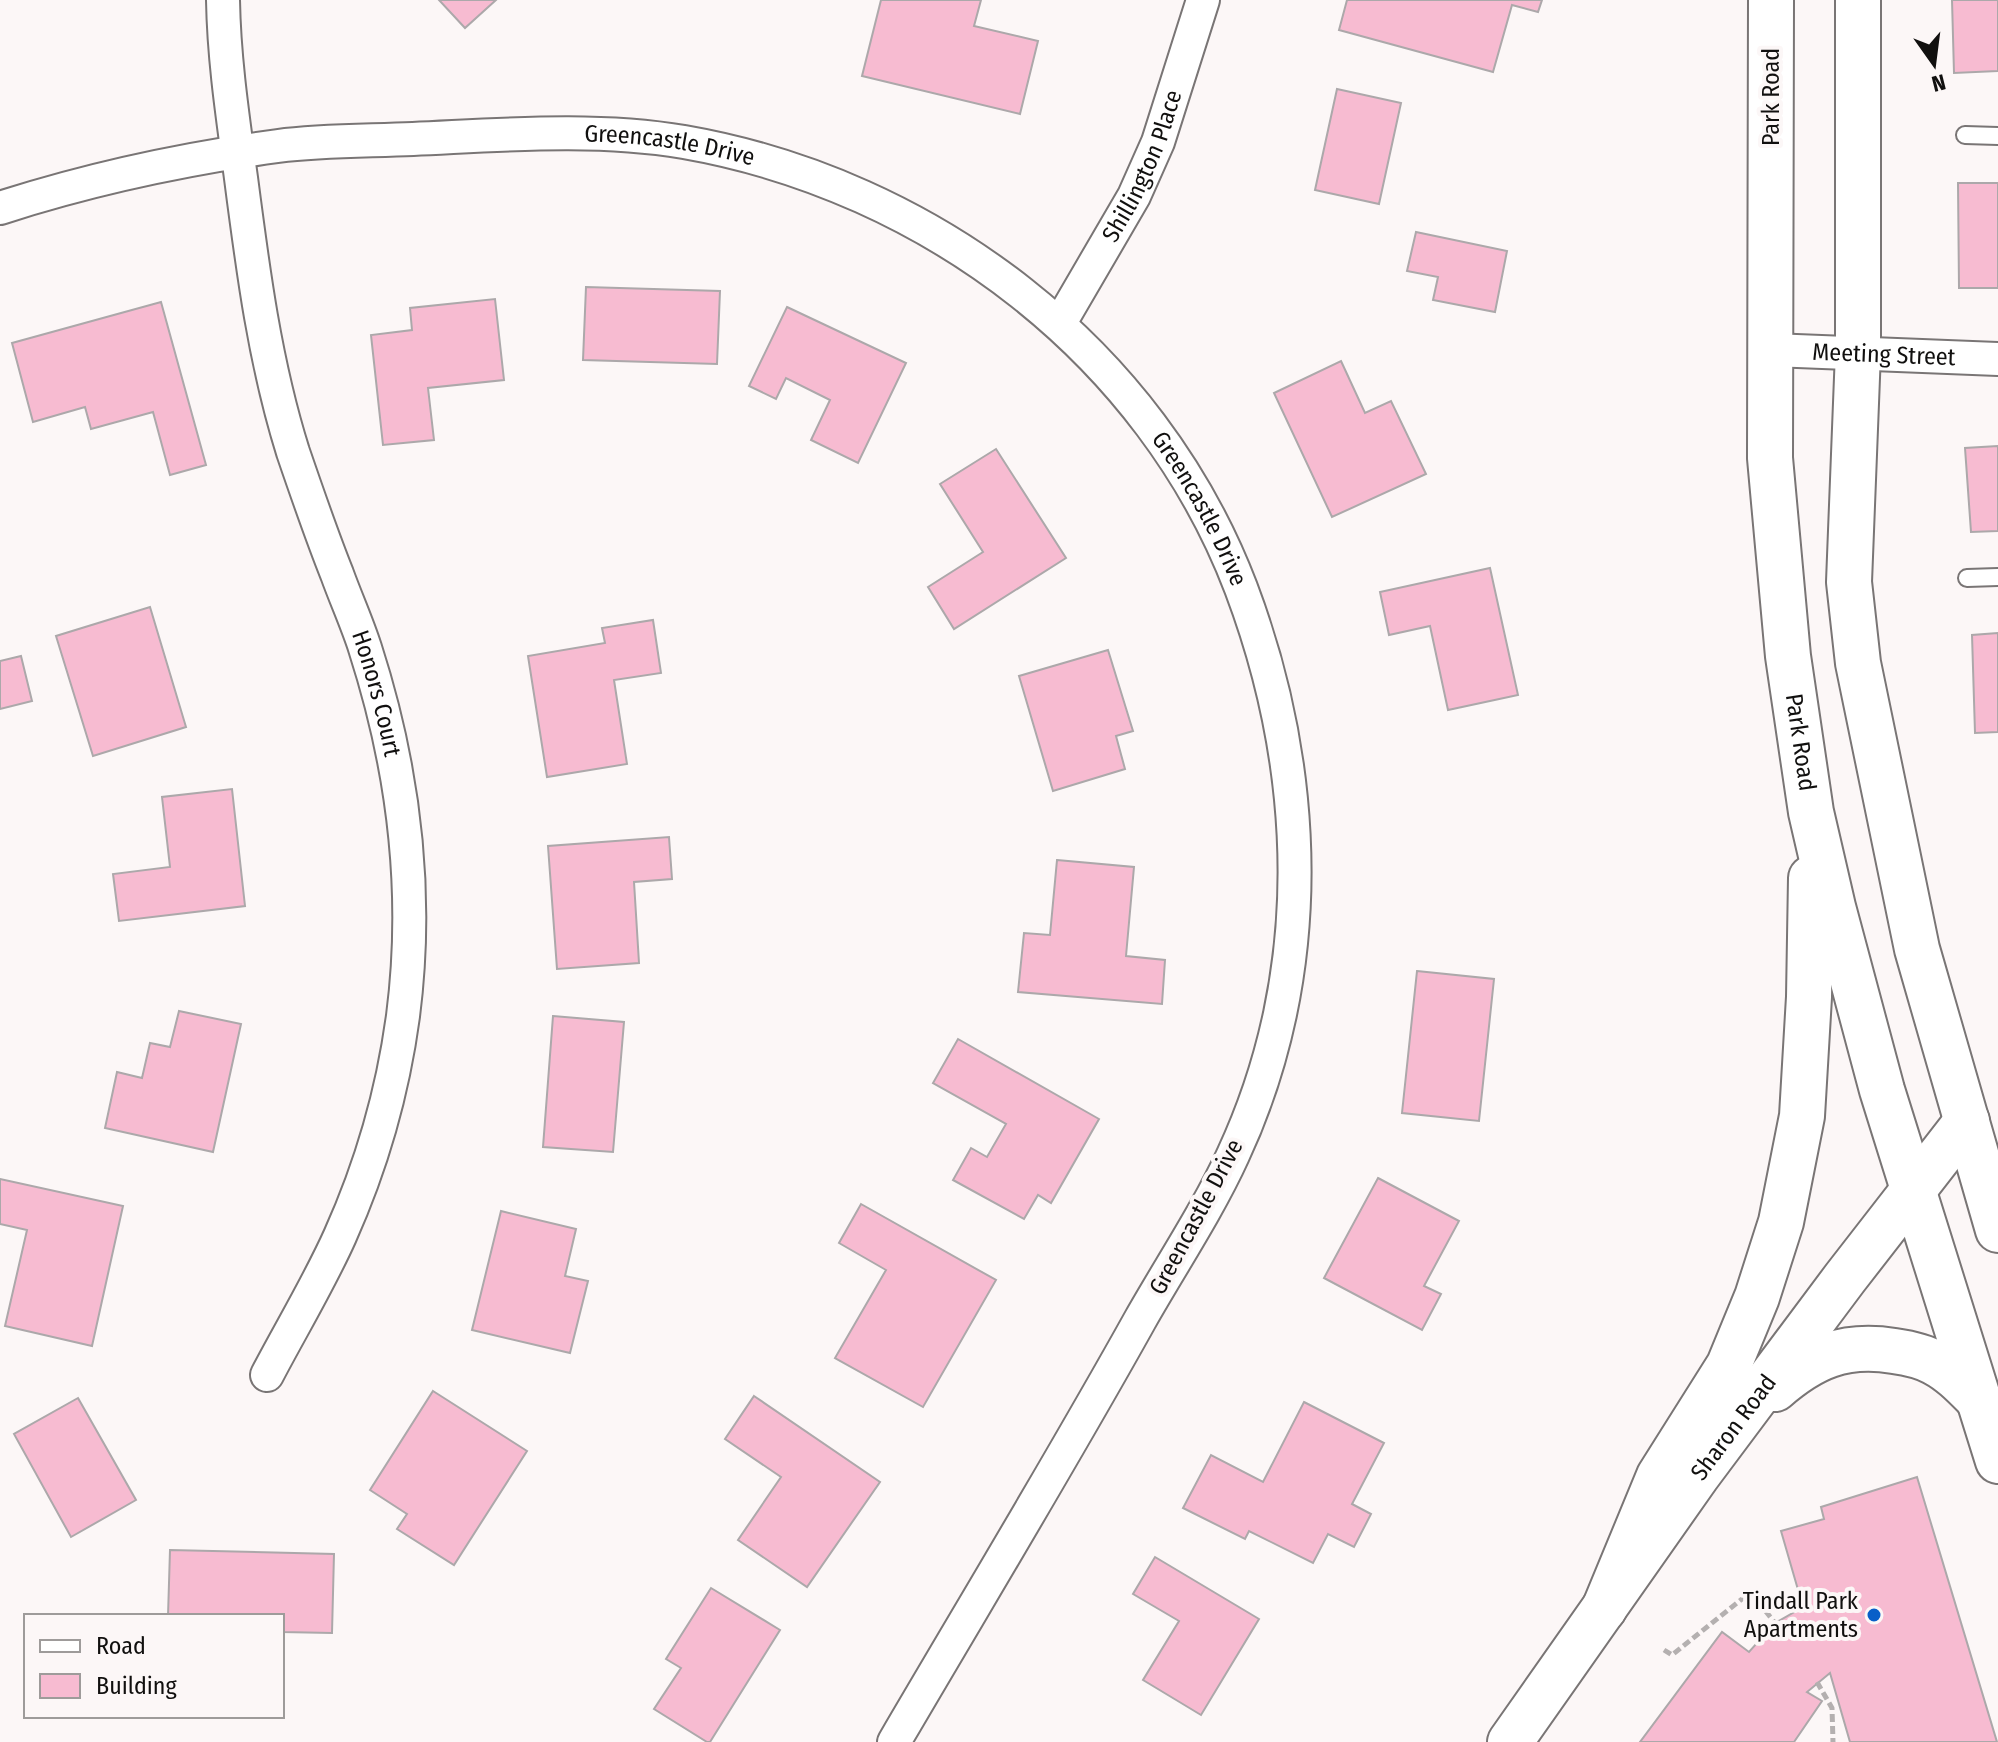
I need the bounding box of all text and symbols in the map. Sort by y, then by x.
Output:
north arrow [1894,24,1974,104]
street label: Park Road [1757,48,1785,146]
text: N [1929,68,1948,98]
street label: Shillington Place [1096,87,1188,247]
street label: Greencastle Drive [584,119,758,171]
street label: Meeting Street [1812,338,1956,371]
street label: Greencastle Drive [1146,426,1253,590]
street label: Honors Court [346,626,407,759]
street label: Park Road [1780,692,1822,793]
street label: Greencastle Drive [1143,1135,1249,1299]
street label: Sharon Road [1685,1369,1782,1486]
place label: Tindall Park Apartments [1743,1587,1859,1643]
marker: Tindall Park Apartments [1865,1606,1883,1624]
legend [24,1614,284,1718]
text: Road [96,1632,146,1660]
text: Building [96,1672,178,1700]

